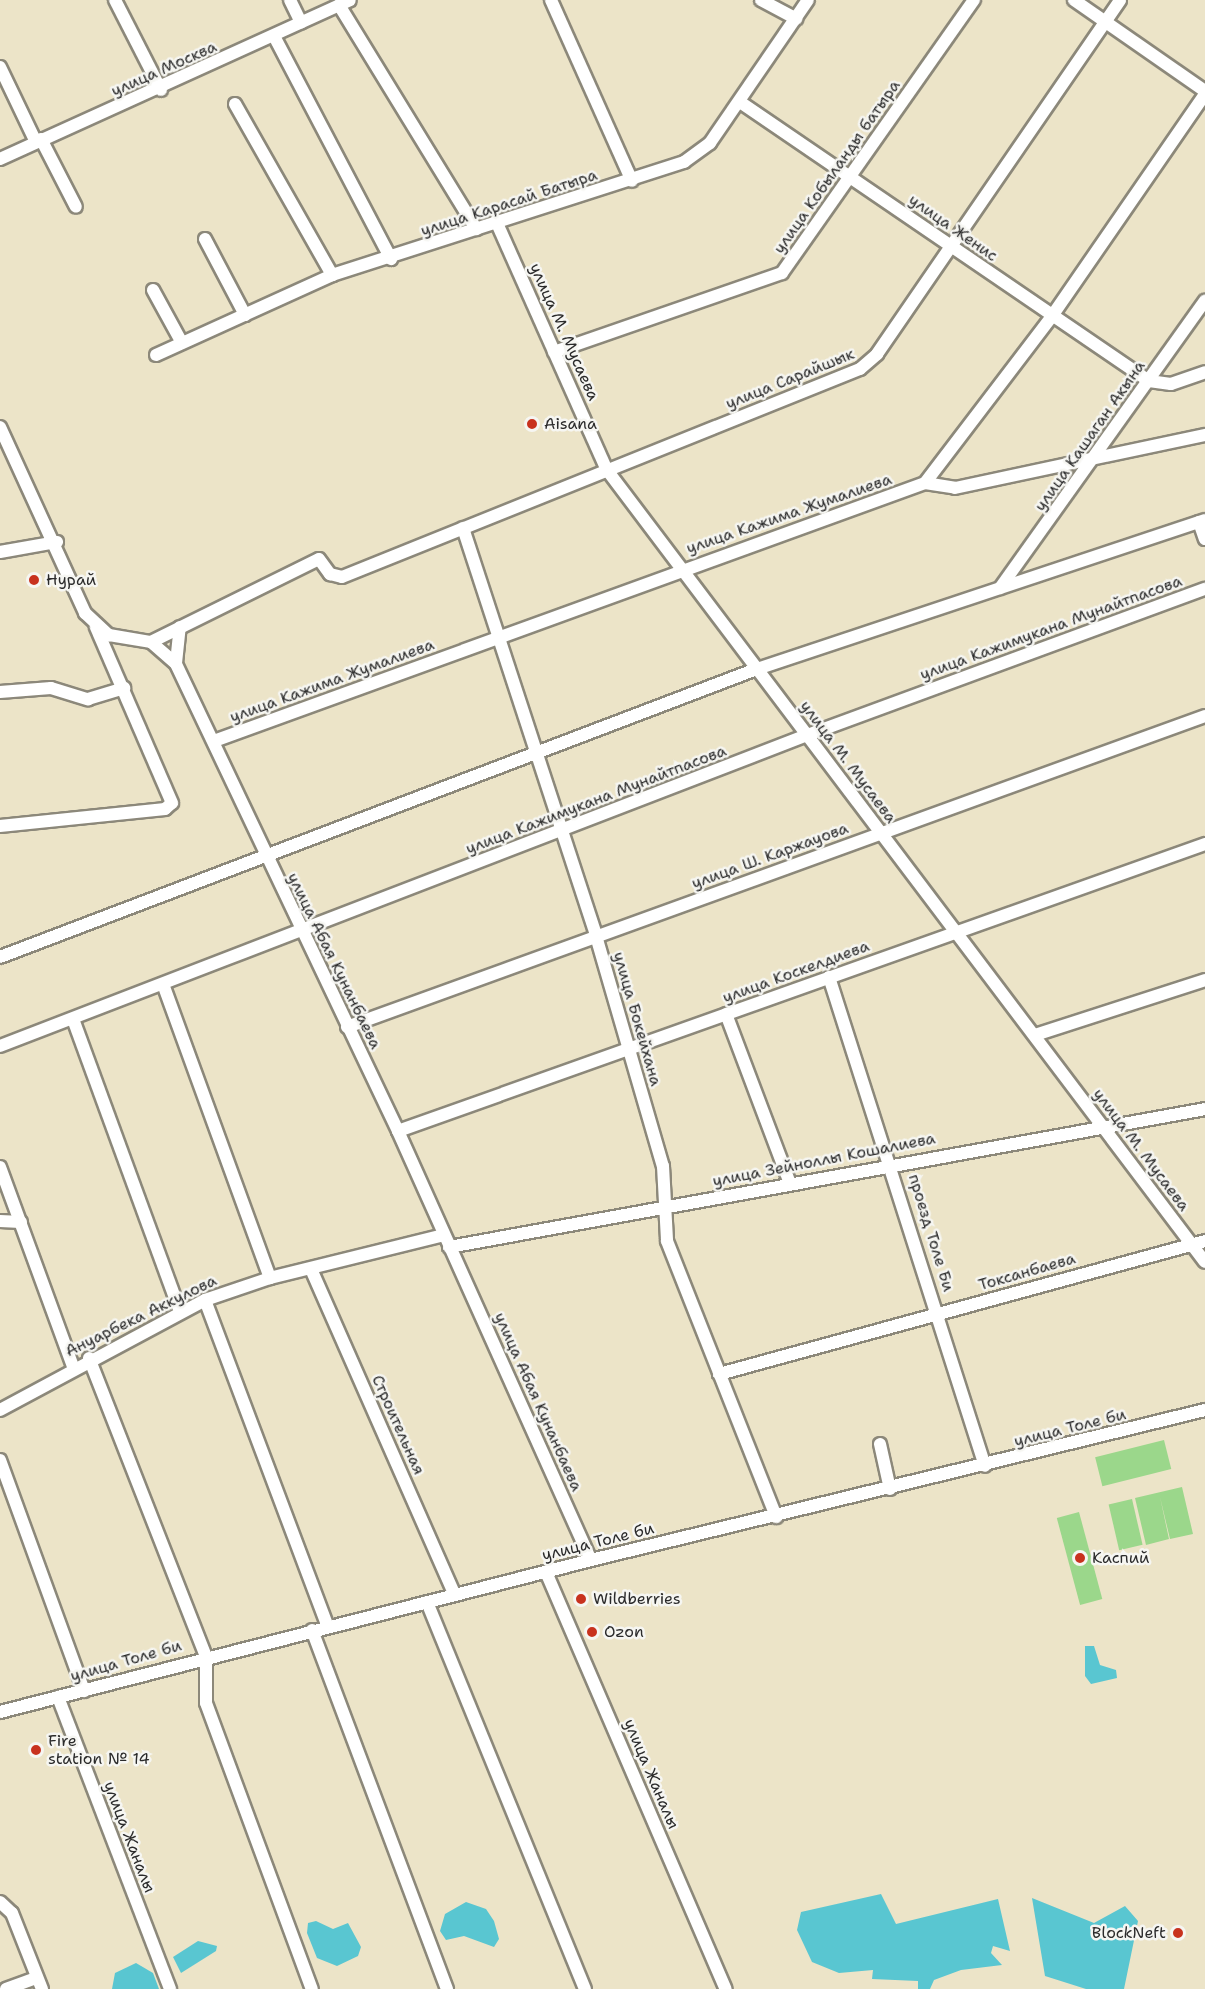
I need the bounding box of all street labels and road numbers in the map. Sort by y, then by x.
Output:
street label: улица Москва [108,37,220,101]
street label: улица Кобыланды батыра [770,77,904,257]
street label: улица Карасай Батыра [418,165,600,241]
street label: улица Женис [905,190,1001,266]
street label: улица М. Мусаева [525,260,603,404]
street label: улица Сарайшык [723,344,857,414]
street label: улица Кашаган Акына [1031,357,1149,515]
street label: улица Кажима Жумалиева [684,470,894,558]
street label: улица Кажимукана Мунайтпасова [917,572,1185,684]
street label: улица Кажима Жумалиева [227,635,437,727]
street label: улица М. Мусаева [796,697,900,827]
street label: улица Кажимукана Мунайтпасова [463,741,729,859]
street label: улица Ш. Каржауова [689,819,851,893]
street label: улица Абая Кунанбаева [283,870,385,1052]
street label: улица Коскелдиева [720,937,872,1007]
street label: улица Бокейхана [609,950,665,1088]
street label: улица М. Мусаева [1089,1085,1193,1215]
street label: улица Зейноллы Кошалиева [711,1129,937,1191]
street label: проезд Толе Би [904,1172,958,1294]
street label: Токсанбаева [976,1249,1078,1295]
street label: Ануарбека Аккулова [62,1271,220,1361]
street label: улица Абая Кунанбаева [490,1310,586,1494]
street label: Строительная [367,1372,429,1478]
street label: улица Толе би [1012,1405,1128,1451]
street label: улица Толе би [540,1519,656,1565]
street label: улица Толе би [68,1636,184,1686]
street label: улица Жаналы [619,1716,683,1832]
street label: улица Жаналы [99,1779,159,1895]

